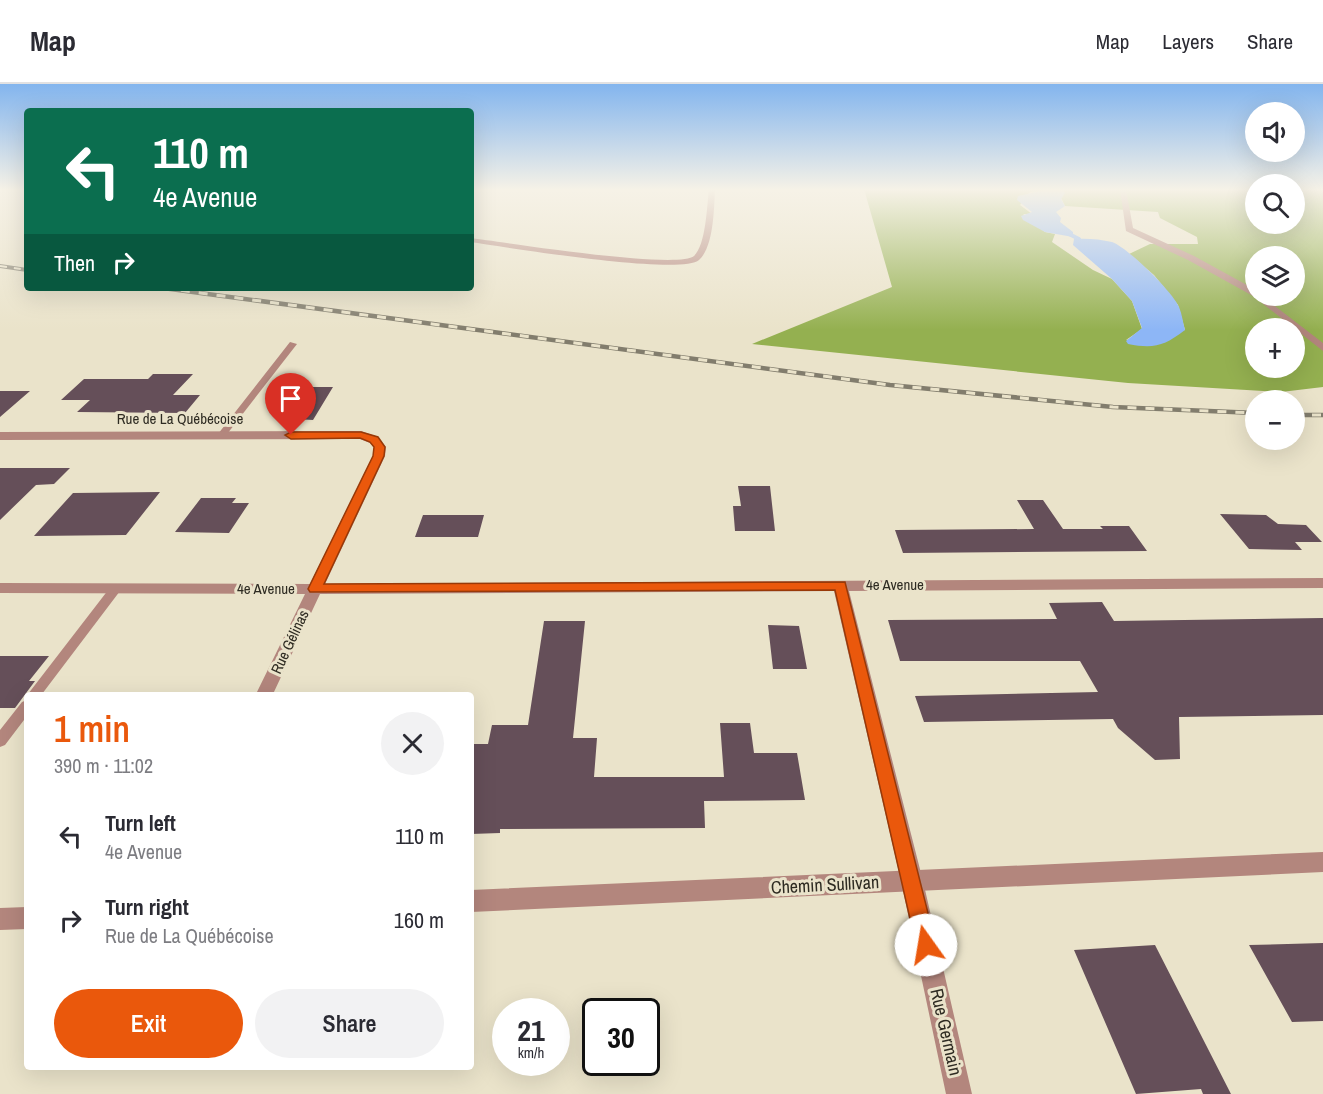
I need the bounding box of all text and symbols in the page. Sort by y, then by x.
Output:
text: Map [30,22,76,60]
text: Map [1096,27,1129,56]
text: Layers [1162,27,1214,56]
text: Share [1247,27,1293,56]
map controls [1245,102,1305,450]
button: sound [1245,102,1305,162]
text: 110 m [153,125,249,181]
icon: left [54,132,132,210]
button: search [1245,174,1305,234]
text: 4e Avenue [153,179,257,215]
icon: right [107,246,140,279]
button: layers [1245,246,1305,306]
text: Then [54,248,95,278]
button: + [1245,318,1305,378]
pin [265,373,316,435]
icon: arrive [274,382,307,415]
button: − [1245,390,1305,450]
street label: Rue de La Québécoise [117,408,243,429]
street label: 4e Avenue [866,574,924,595]
street label: 4e Avenue [237,578,295,599]
street label: Rue Gélinas [266,606,314,677]
text: 1 min [54,705,130,753]
button: close [381,712,444,775]
text: 390 m · 11:02 [54,752,153,779]
text: Turn left [105,808,176,838]
icon: left [54,820,87,853]
text: 110 m [395,821,444,851]
text: 4e Avenue [105,838,182,865]
street label: Chemin Sullivan [770,869,880,900]
text: Turn right [105,892,189,922]
icon: right [54,904,87,937]
text: 160 m [394,905,444,935]
position arrow [894,913,958,977]
text: Rue de La Québécoise [105,922,274,949]
street label: Rue Germain [924,986,969,1078]
button: Exit [54,989,243,1058]
button: Share [255,989,444,1058]
speed limit sign: 30 [582,998,660,1076]
text: 21 [517,1010,545,1050]
text: km/h [518,1042,544,1063]

